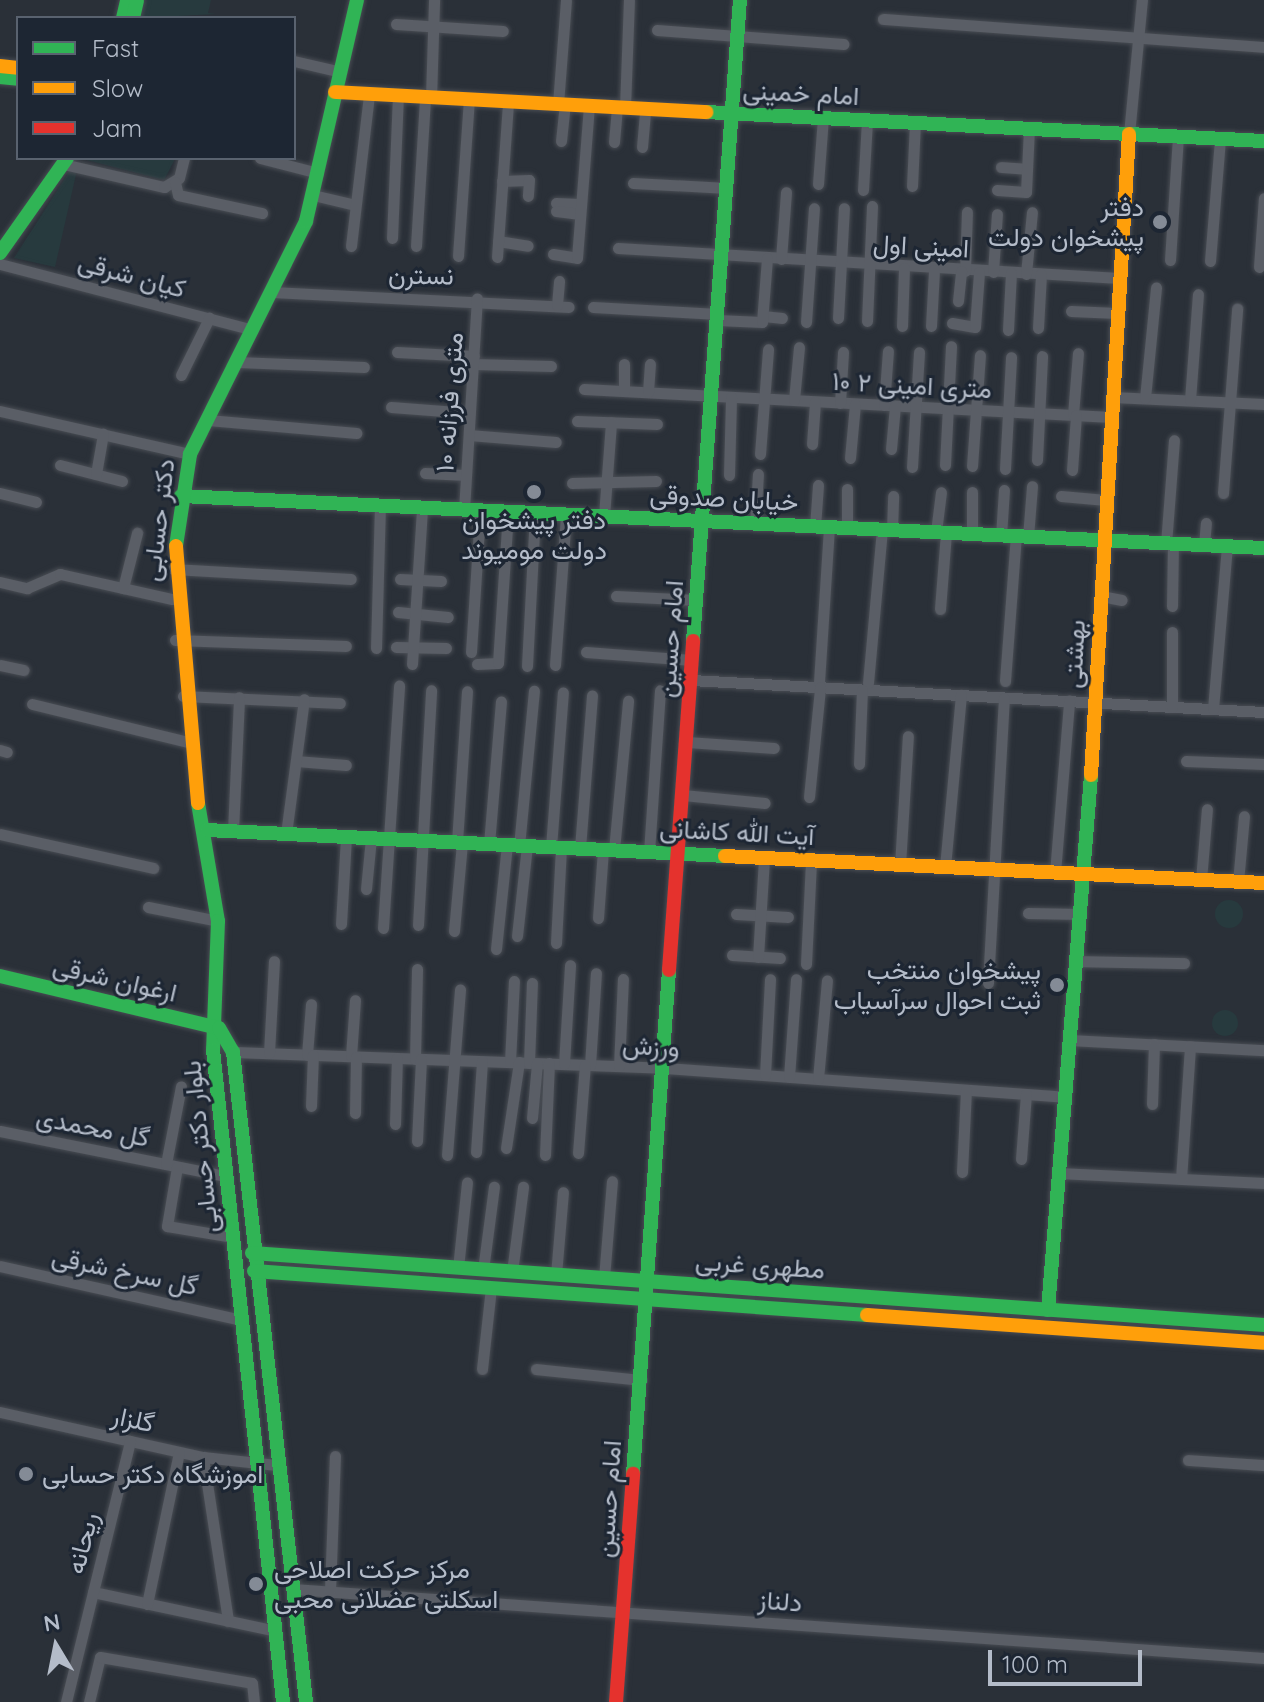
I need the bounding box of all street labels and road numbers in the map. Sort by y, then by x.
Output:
street label: امام خمینی [742,74,860,112]
street label: امینی اول [872,228,970,264]
street label: کیان شرقی [75,246,189,304]
street label: نسترن [388,259,454,291]
street label: ۱۰ متری فرزانه [429,331,469,473]
street label: ۱۰ متری امینی ۲ [831,365,993,405]
street label: دکتر حسابی [135,457,181,583]
street label: خیابان صدوقی [649,479,799,517]
street label: امام حسین [650,579,690,699]
street label: بهشتی [1057,619,1091,689]
street label: آیت الله کاشانی [659,812,815,852]
street label: ارغوان شرقی [50,950,180,1008]
street label: ورزش [621,1029,681,1063]
street label: بلوار دکتر حسابی [175,1059,225,1235]
street label: گل محمدی [34,1101,152,1153]
street label: گل سرخ شرقی [49,1240,201,1302]
street label: مطهری غربی [694,1245,826,1285]
street label: گلزار [109,1399,157,1439]
street label: امام حسین [588,1439,628,1559]
street label: ریحانه [59,1509,105,1577]
street label: دلناز [757,1584,803,1618]

